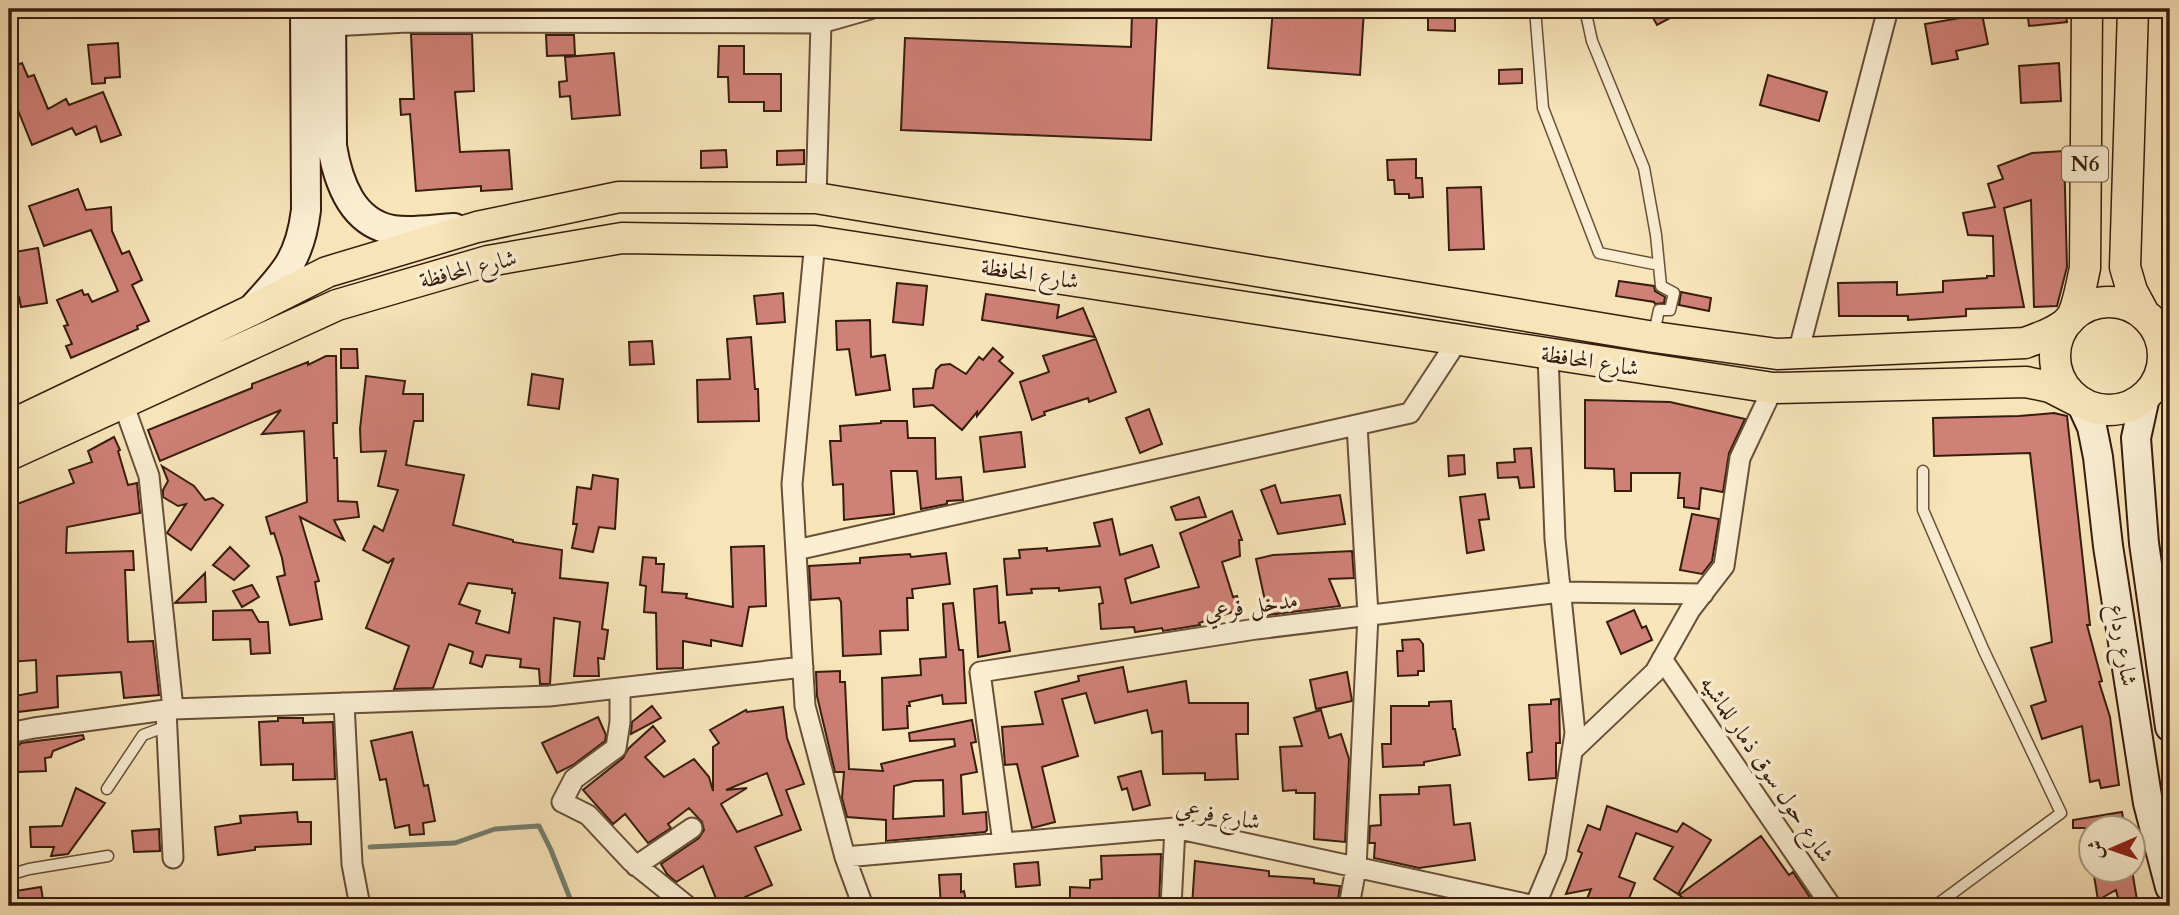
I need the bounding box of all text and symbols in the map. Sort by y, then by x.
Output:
road number: N6 [2062,146,2108,182]
street label: شارع المحافظة [416,242,521,300]
street label: شارع المحافظة [978,251,1081,301]
street label: شارع المحافظة [1538,338,1641,388]
street label: مدخل فرعي [1202,584,1300,631]
street label: شارع رداع [2097,602,2145,689]
street label: شارع حول سوق ذمار للماشيه [1689,669,1841,871]
street label: شارع فرعي [1173,792,1263,842]
north arrow [2078,814,2148,884]
text: ش [2083,840,2109,859]

